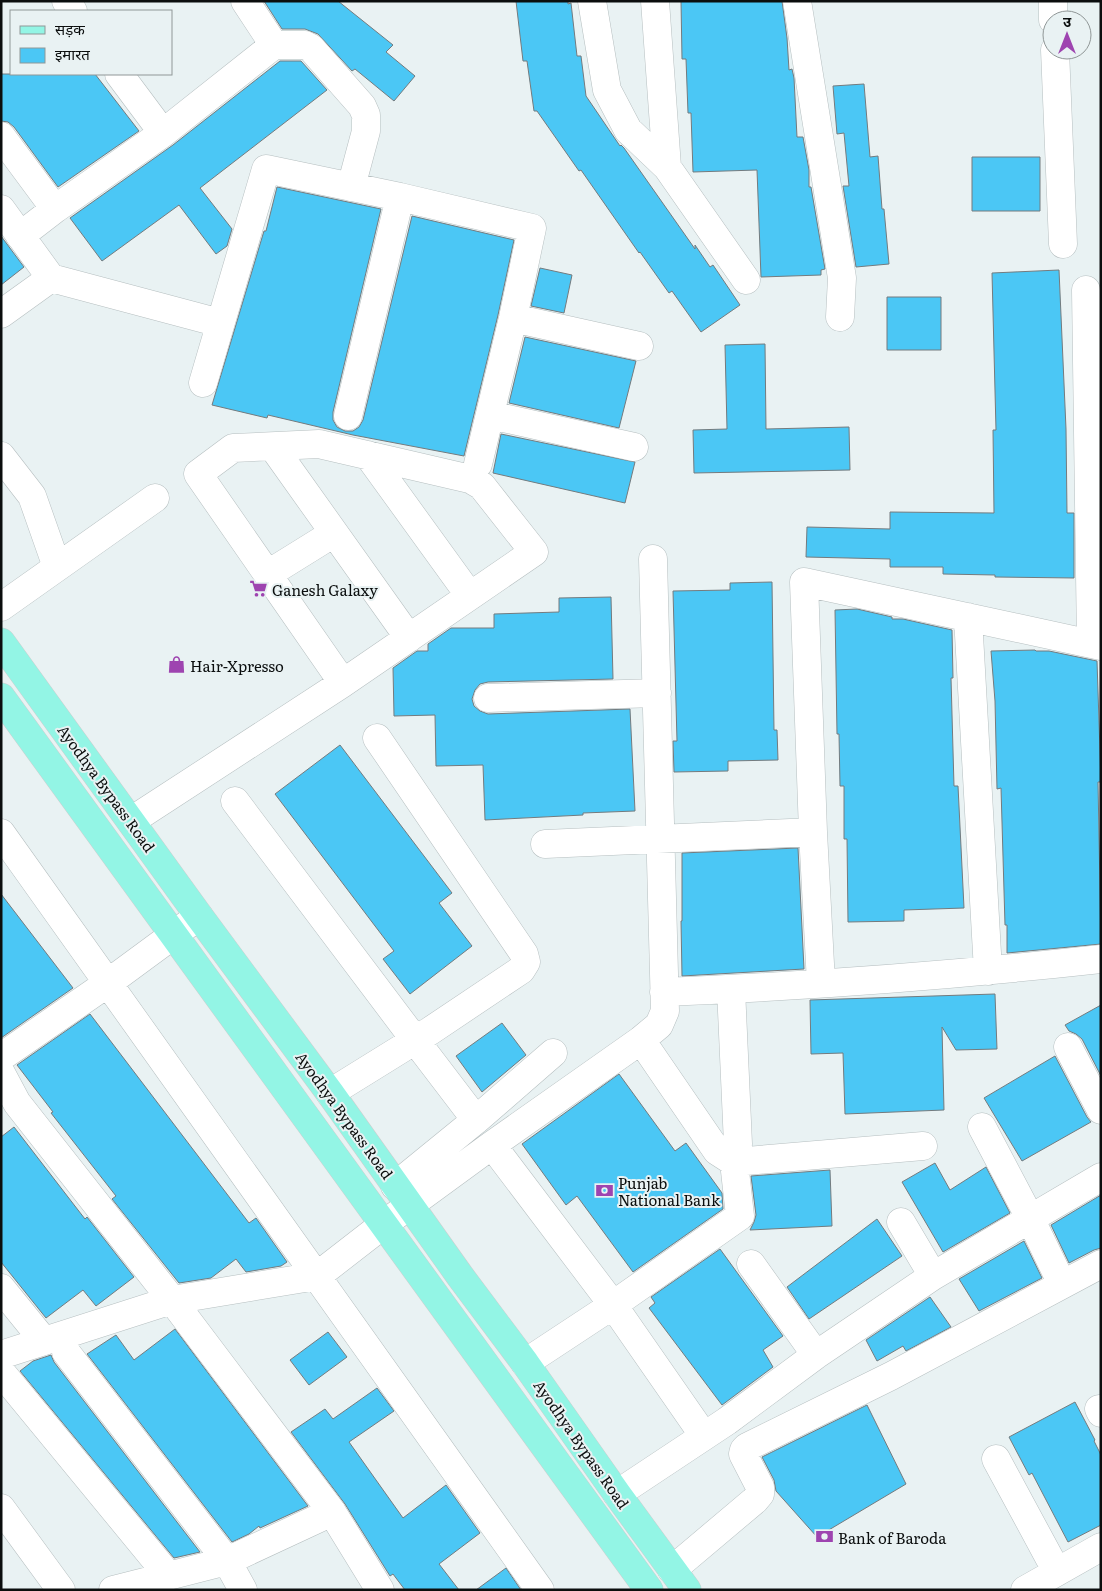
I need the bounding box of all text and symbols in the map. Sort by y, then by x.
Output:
legend [10,10,172,75]
north arrow [1042,10,1092,60]
text: उ [1063,11,1072,31]
text: सड़क [55,17,85,40]
text: इमारत [55,42,90,65]
place label: Ganesh Galaxy [272,578,378,601]
supermarket icon: Ganesh Galaxy [248,579,268,599]
place label: Hair-Xpresso [190,654,284,677]
shop icon: Hair-Xpresso [166,655,186,675]
street label: Ayodhya Bypass Road [53,719,161,857]
street label: Ayodhya Bypass Road [291,1046,399,1184]
place label: Punjab National Bank [618,1171,721,1211]
bank icon: Punjab National Bank [594,1181,614,1201]
street label: Ayodhya Bypass Road [529,1375,635,1513]
place label: Bank of Baroda [838,1526,947,1549]
bank icon: Bank of Baroda [814,1527,834,1547]

